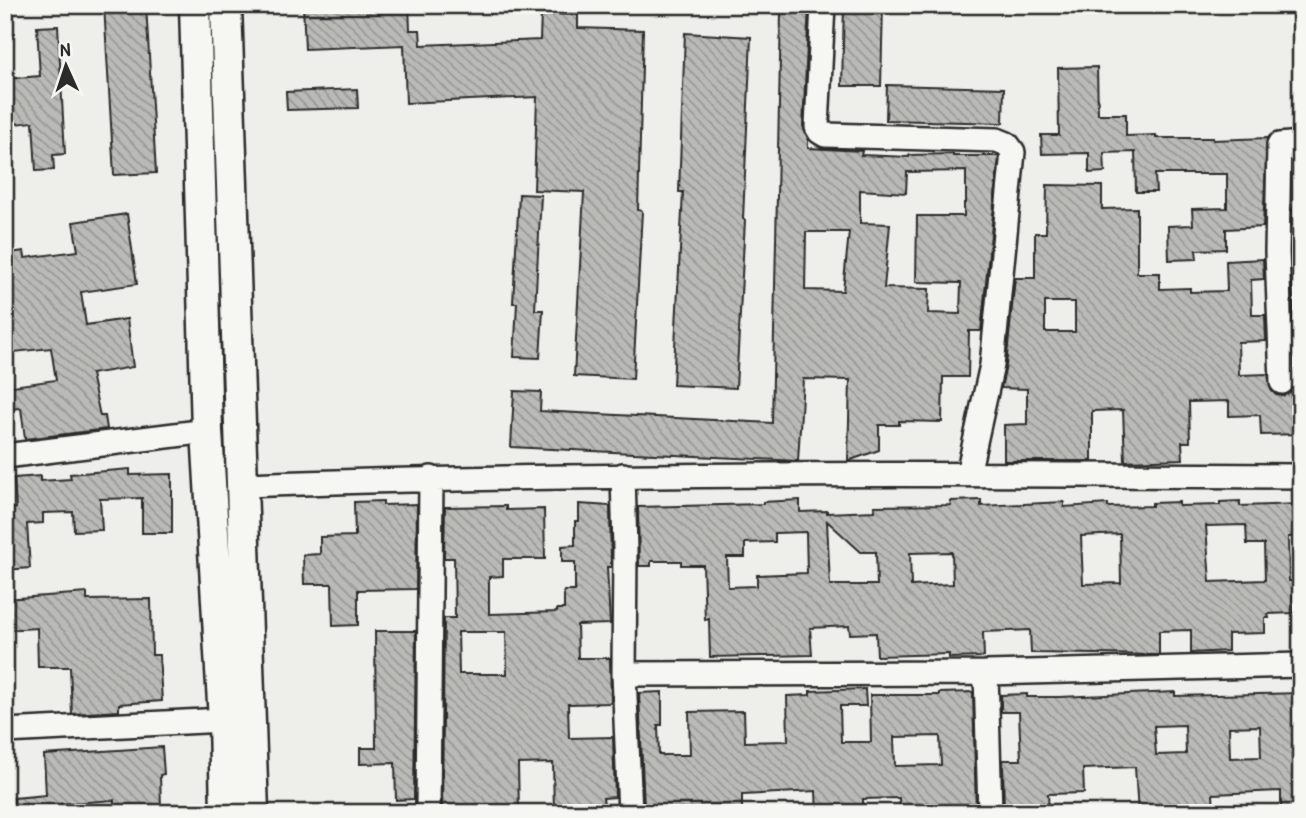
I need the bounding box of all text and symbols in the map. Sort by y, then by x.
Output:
north arrow [32,32,102,102]
text: N [59,36,71,62]

